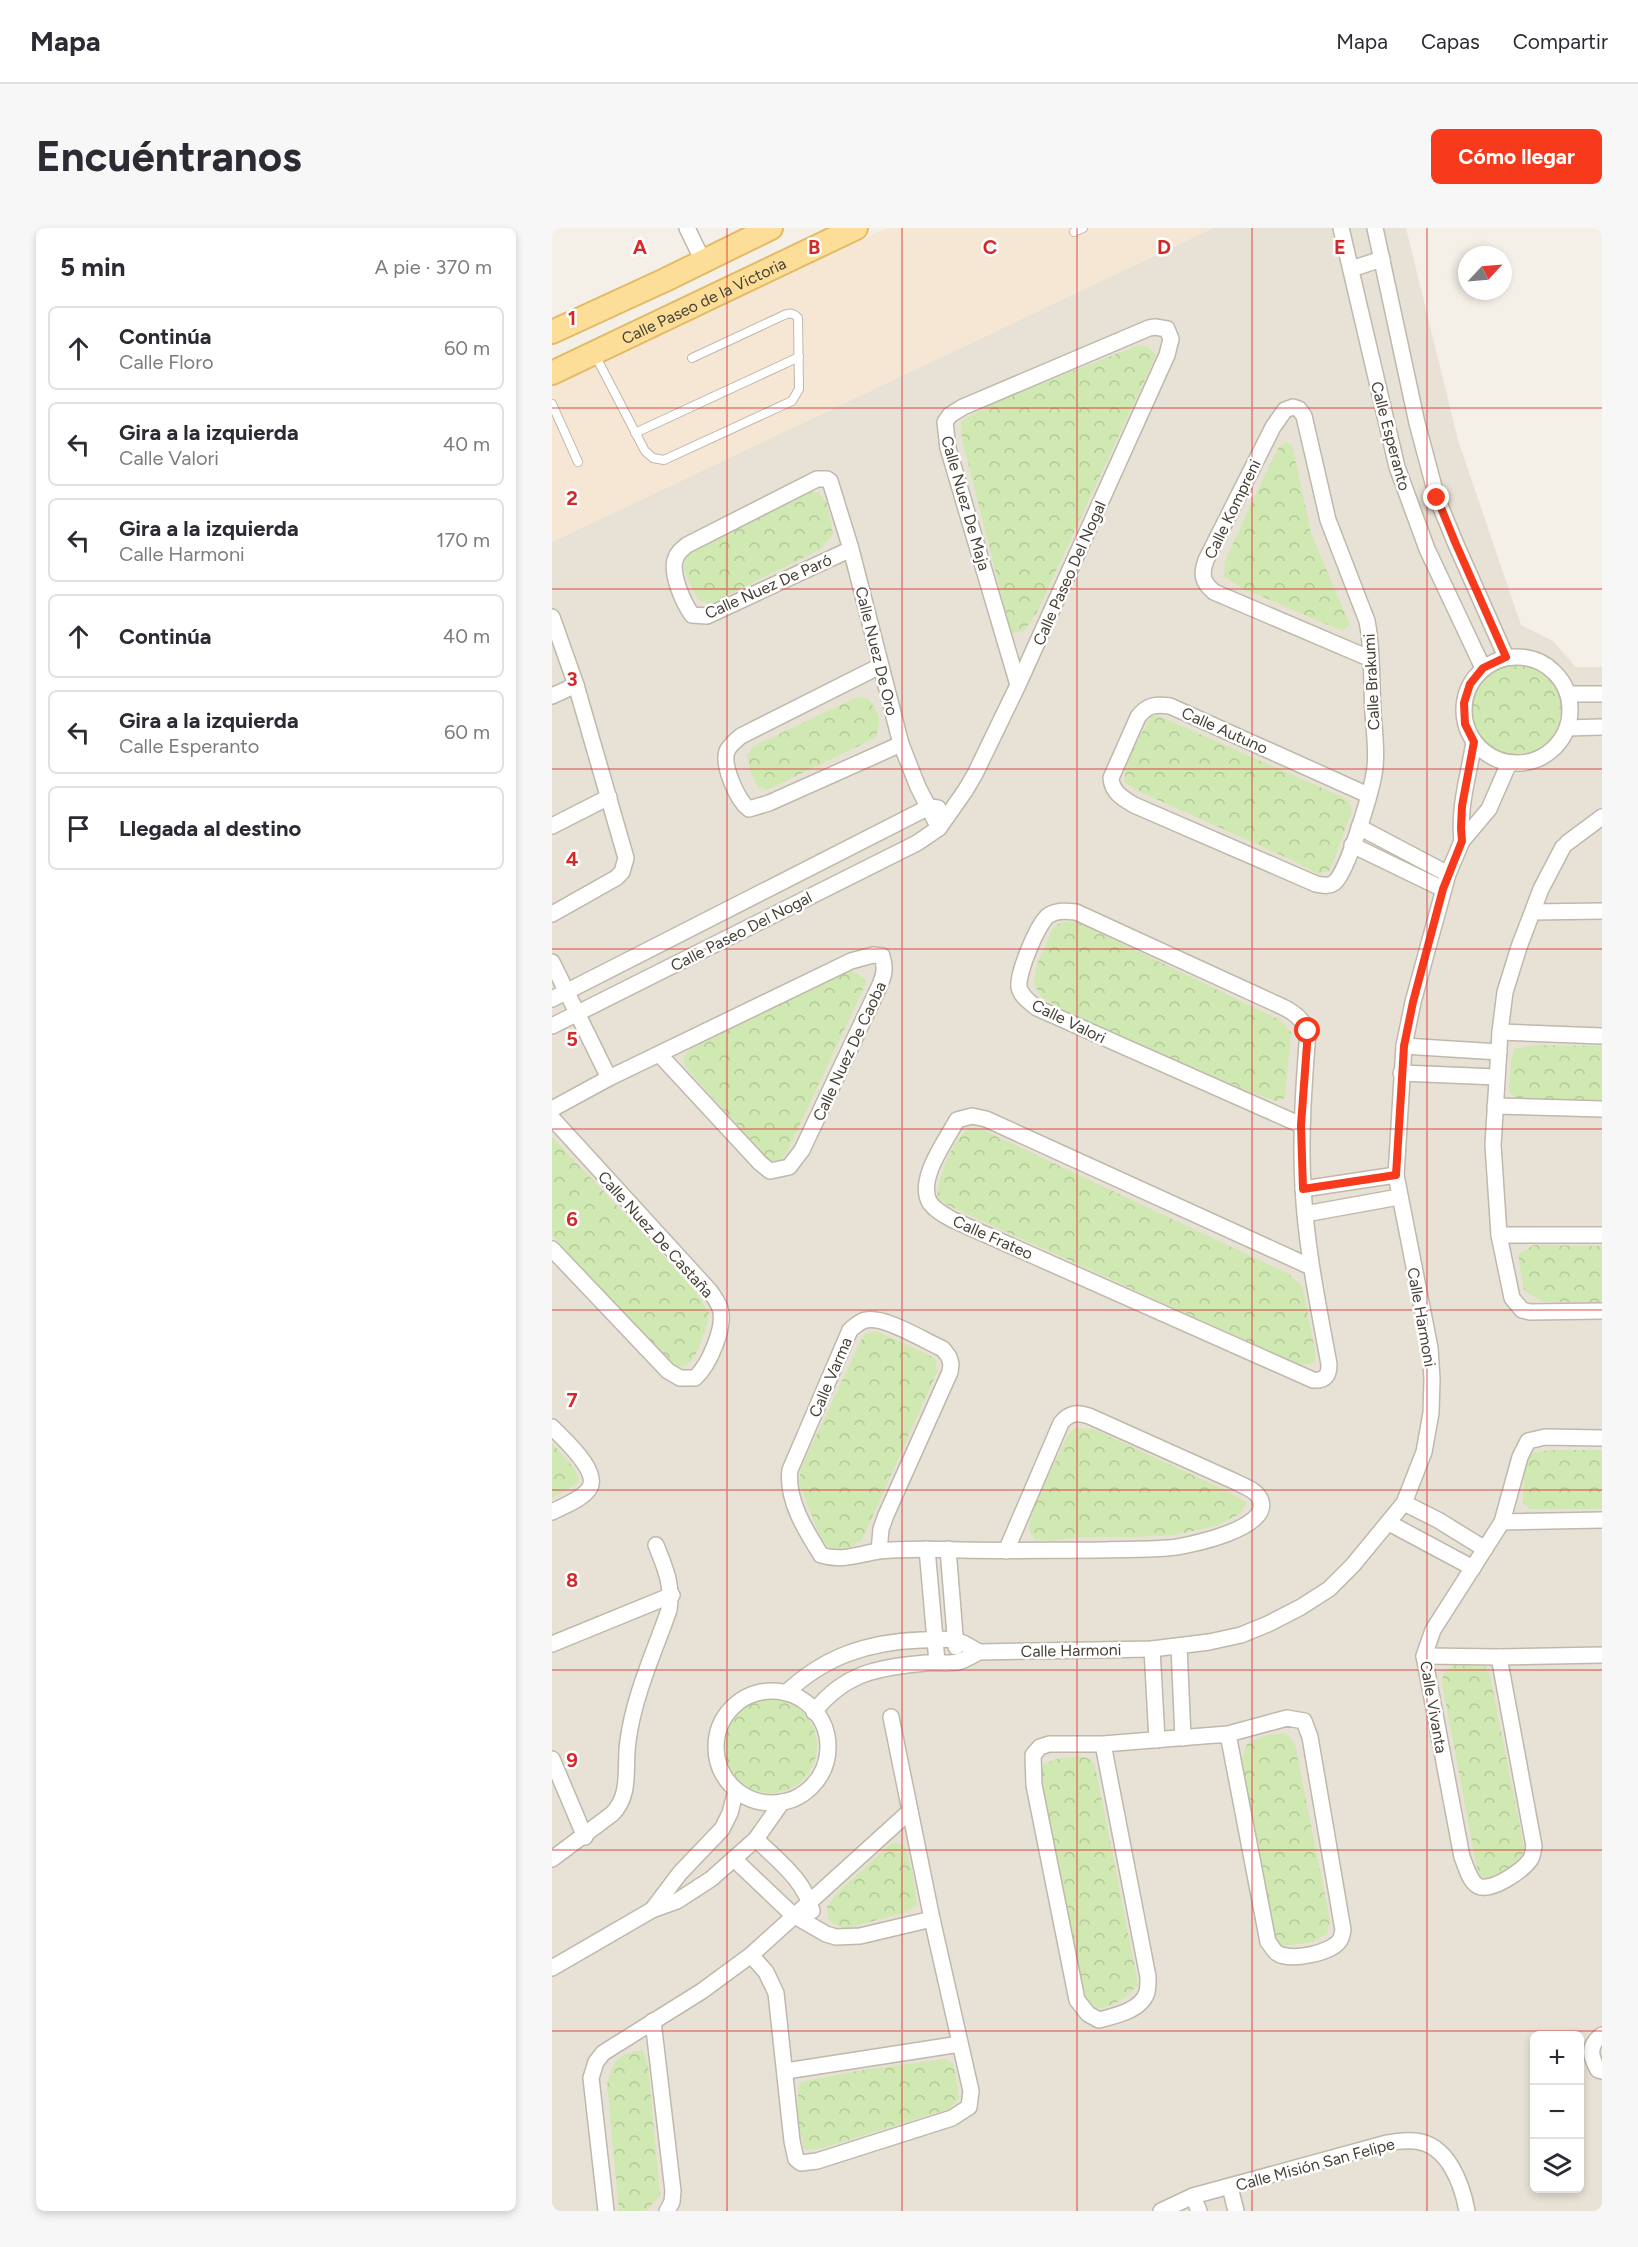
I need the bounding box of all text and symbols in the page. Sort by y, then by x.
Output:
text: Mapa [30,24,101,58]
text: Mapa [1336,29,1388,54]
text: Capas [1421,29,1480,54]
text: Compartir [1513,29,1608,54]
button: Cómo llegar [1431,129,1602,184]
text: Encuéntranos [36,131,302,182]
text: A [633,235,648,259]
text: B [808,235,820,259]
text: C [983,235,997,259]
text: D [1157,235,1171,259]
text: E [1334,235,1346,259]
north arrow [1458,246,1512,300]
text: 5 min [60,251,126,283]
street label: Calle Paseo de la Victoria [619,254,789,348]
text: A pie · 370 m [375,255,492,279]
text: 1 [568,306,576,330]
text: Continúa [119,323,212,350]
icon: ahead [62,332,95,365]
text: 60 m [444,336,490,360]
text: Calle Floro [119,350,214,374]
street label: Calle Esperanto [1367,379,1414,493]
text: Gira a la izquierda [119,419,299,446]
icon: left [62,428,95,461]
text: 40 m [443,432,490,456]
street label: Calle Nuez De Maja [937,434,994,573]
text: Calle Valori [119,446,219,470]
street label: Calle Kompreni [1200,456,1265,562]
route end [1423,484,1449,510]
text: 2 [566,486,578,510]
street label: Calle Paseo Del Nogal [1029,498,1110,648]
text: Gira a la izquierda [119,515,299,542]
icon: left [62,524,95,557]
text: 170 m [436,528,490,552]
text: Calle Harmoni [119,542,245,566]
street label: Calle Nuez De Paró [702,550,835,623]
street label: Calle Nuez De Oro [851,585,902,718]
icon: ahead [62,620,95,653]
text: Continúa [119,623,212,650]
text: 40 m [443,624,490,648]
street label: Calle Brakumi [1359,633,1384,731]
text: 3 [566,667,578,691]
street label: Calle Autuno [1179,703,1271,758]
text: Gira a la izquierda [119,707,299,734]
icon: left [62,716,95,749]
text: 60 m [444,720,490,744]
text: Calle Esperanto [119,734,259,758]
icon: arrive [62,812,95,845]
text: Llegada al destino [119,815,301,842]
text: 4 [566,847,579,871]
street label: Calle Paseo Del Nogal [667,888,815,975]
street label: Calle Nuez De Caoba [809,979,890,1124]
street label: Calle Valori [1029,995,1109,1048]
route start [1294,1017,1320,1043]
text: 5 [566,1027,578,1051]
street label: Calle Nuez De Castaña [594,1167,717,1301]
text: 6 [566,1207,578,1231]
street label: Calle Frateo [950,1211,1036,1264]
street label: Calle Harmoni [1403,1266,1440,1368]
street label: Calle Varma [805,1334,856,1420]
text: 7 [566,1388,578,1412]
text: 8 [566,1568,578,1592]
street label: Calle Harmoni [1021,1640,1121,1661]
street label: Calle Vivanta [1416,1659,1451,1755]
text: 9 [566,1748,578,1772]
map controls [1530,2031,1584,2193]
button: + [1530,2031,1584,2085]
button: − [1530,2085,1584,2139]
street label: Calle Misión San Felipe [1234,2134,1397,2195]
button: layers [1530,2139,1584,2193]

